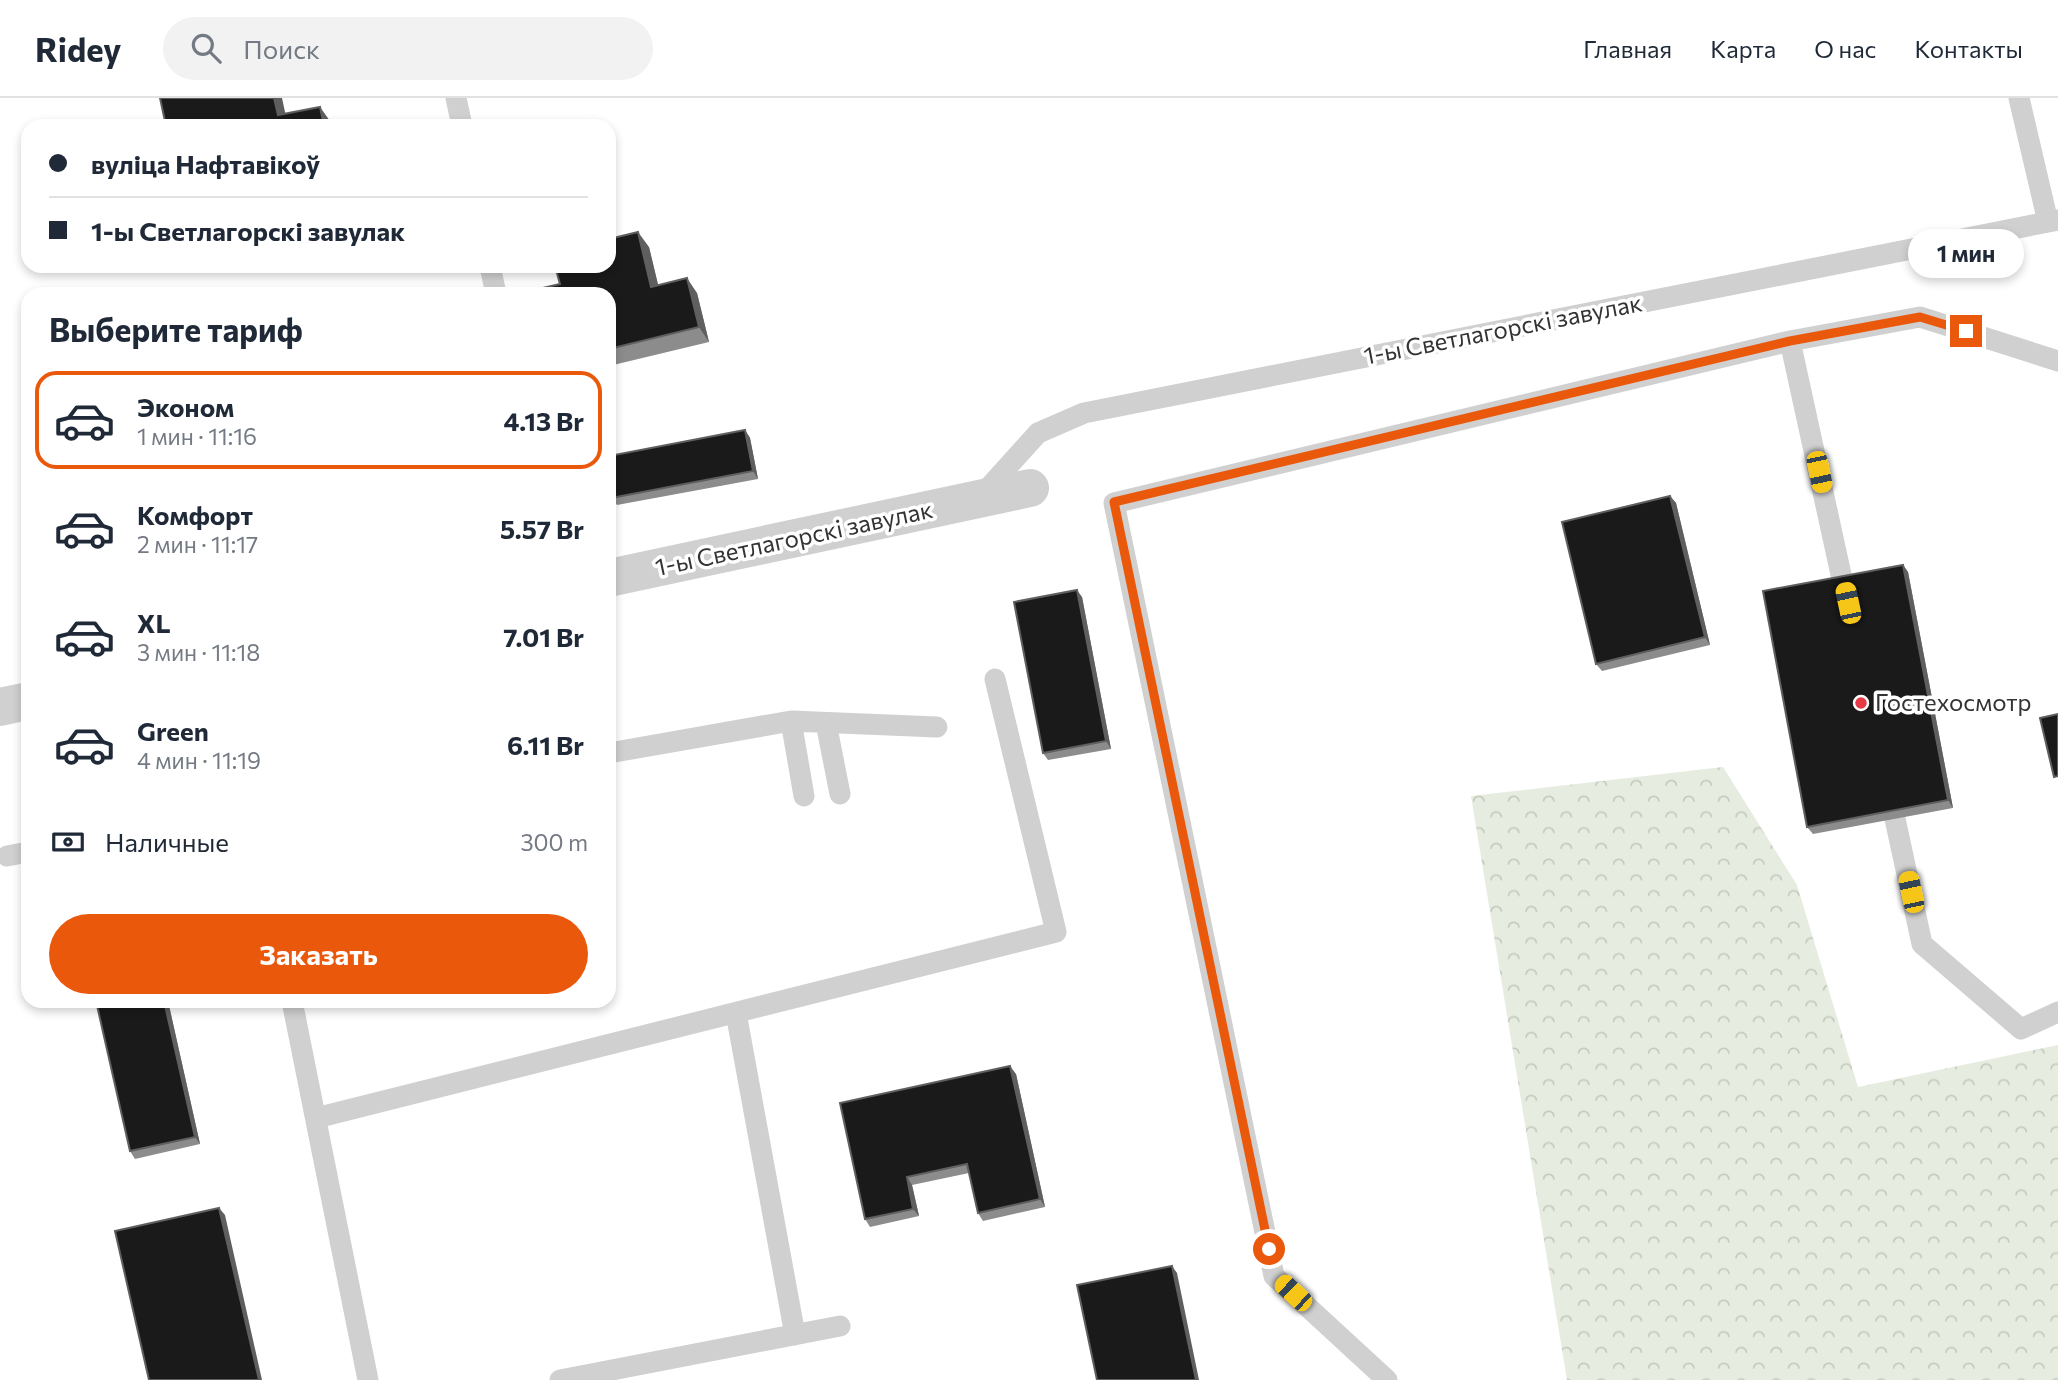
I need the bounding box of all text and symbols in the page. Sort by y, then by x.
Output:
search box [163,17,653,80]
text: Ridey [35,28,121,69]
icon: search [187,29,225,67]
text: Поиск [243,33,320,64]
text: Главная [1583,34,1672,63]
text: Карта [1710,34,1776,63]
text: О нас [1814,34,1876,63]
text: Контакты [1914,34,2023,63]
text: вуліца Нафтавікоў [91,148,320,179]
text: 1-ы Светлагорскі завулак [91,215,405,246]
callout: 1 мин [1908,230,2024,278]
text: 1 мин [1937,239,1995,267]
street label: 1-ы Светлагорскі завулак [1361,287,1645,370]
text: Выберите тариф [49,309,303,349]
route end [1950,315,1982,347]
icon: car [53,389,116,452]
text: Эконом [137,391,234,422]
text: 4.13 Br [503,405,584,436]
text: 1 мин · 11:16 [137,422,257,450]
car [1805,449,1834,495]
street label: 1-ы Светлагорскі завулак [652,494,935,581]
icon: car [53,497,116,560]
text: Комфорт [137,499,253,530]
text: 5.57 Br [500,513,584,544]
text: 2 мин · 11:17 [137,530,258,558]
car [1834,580,1863,626]
icon: car [53,605,116,668]
text: XL [137,607,171,638]
text: 7.01 Br [503,621,584,652]
text: 3 мин · 11:18 [137,638,260,666]
place label: Гостехосмотр [1875,687,2032,716]
marker: Гостехосмотр [1853,695,1869,711]
icon: car [53,713,116,776]
text: Green [137,715,209,746]
text: 6.11 Br [507,729,584,760]
text: 4 мин · 11:19 [137,746,261,774]
icon: cash [49,823,87,861]
text: Наличные [105,826,229,857]
text: 300 m [520,828,588,856]
car [1897,869,1926,915]
button: Заказать [49,914,588,994]
route start [1253,1233,1285,1265]
car [1271,1271,1316,1315]

